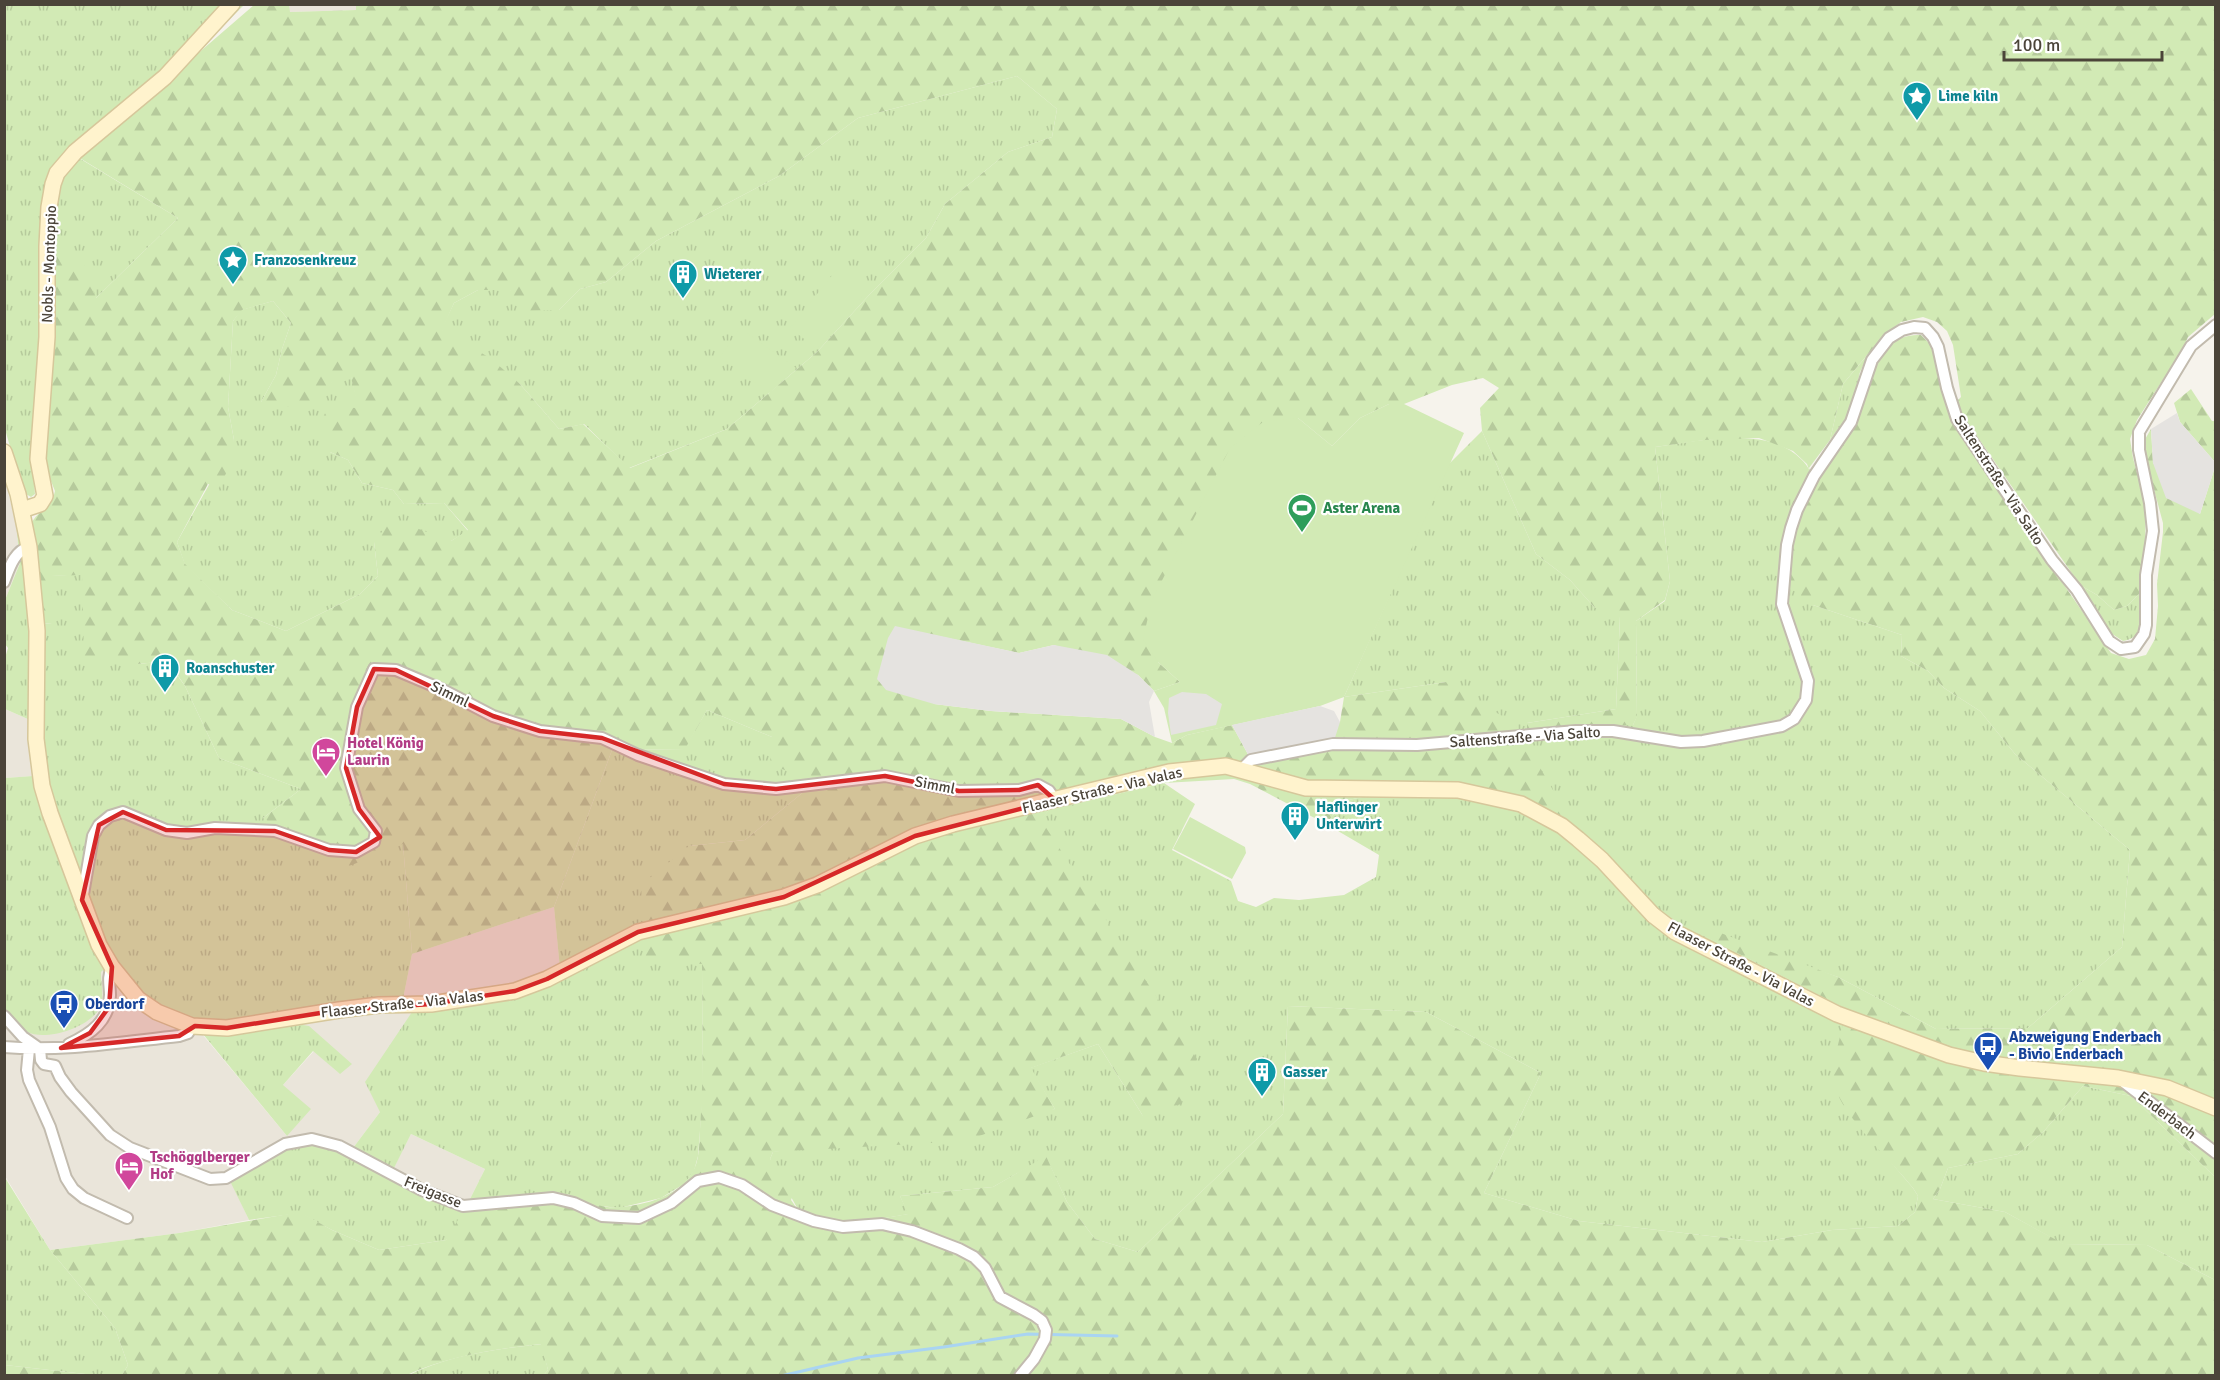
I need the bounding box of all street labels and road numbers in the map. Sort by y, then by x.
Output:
street label: Nobls - Montoppio [38,205,60,323]
street label: Saltenstraße - Via Salto [1950,412,2048,548]
street label: Simml [428,677,472,711]
street label: Saltenstraße - Via Salto [1449,723,1601,751]
street label: Flaaser Straße - Via Valas [1020,763,1184,817]
street label: Simml [913,772,957,798]
street label: Flaaser Straße - Via Valas [1665,918,1818,1011]
street label: Flaaser Straße - Via Valas [320,986,485,1021]
street label: Enderbach [2134,1087,2200,1143]
street label: Freigasse [402,1172,464,1212]

